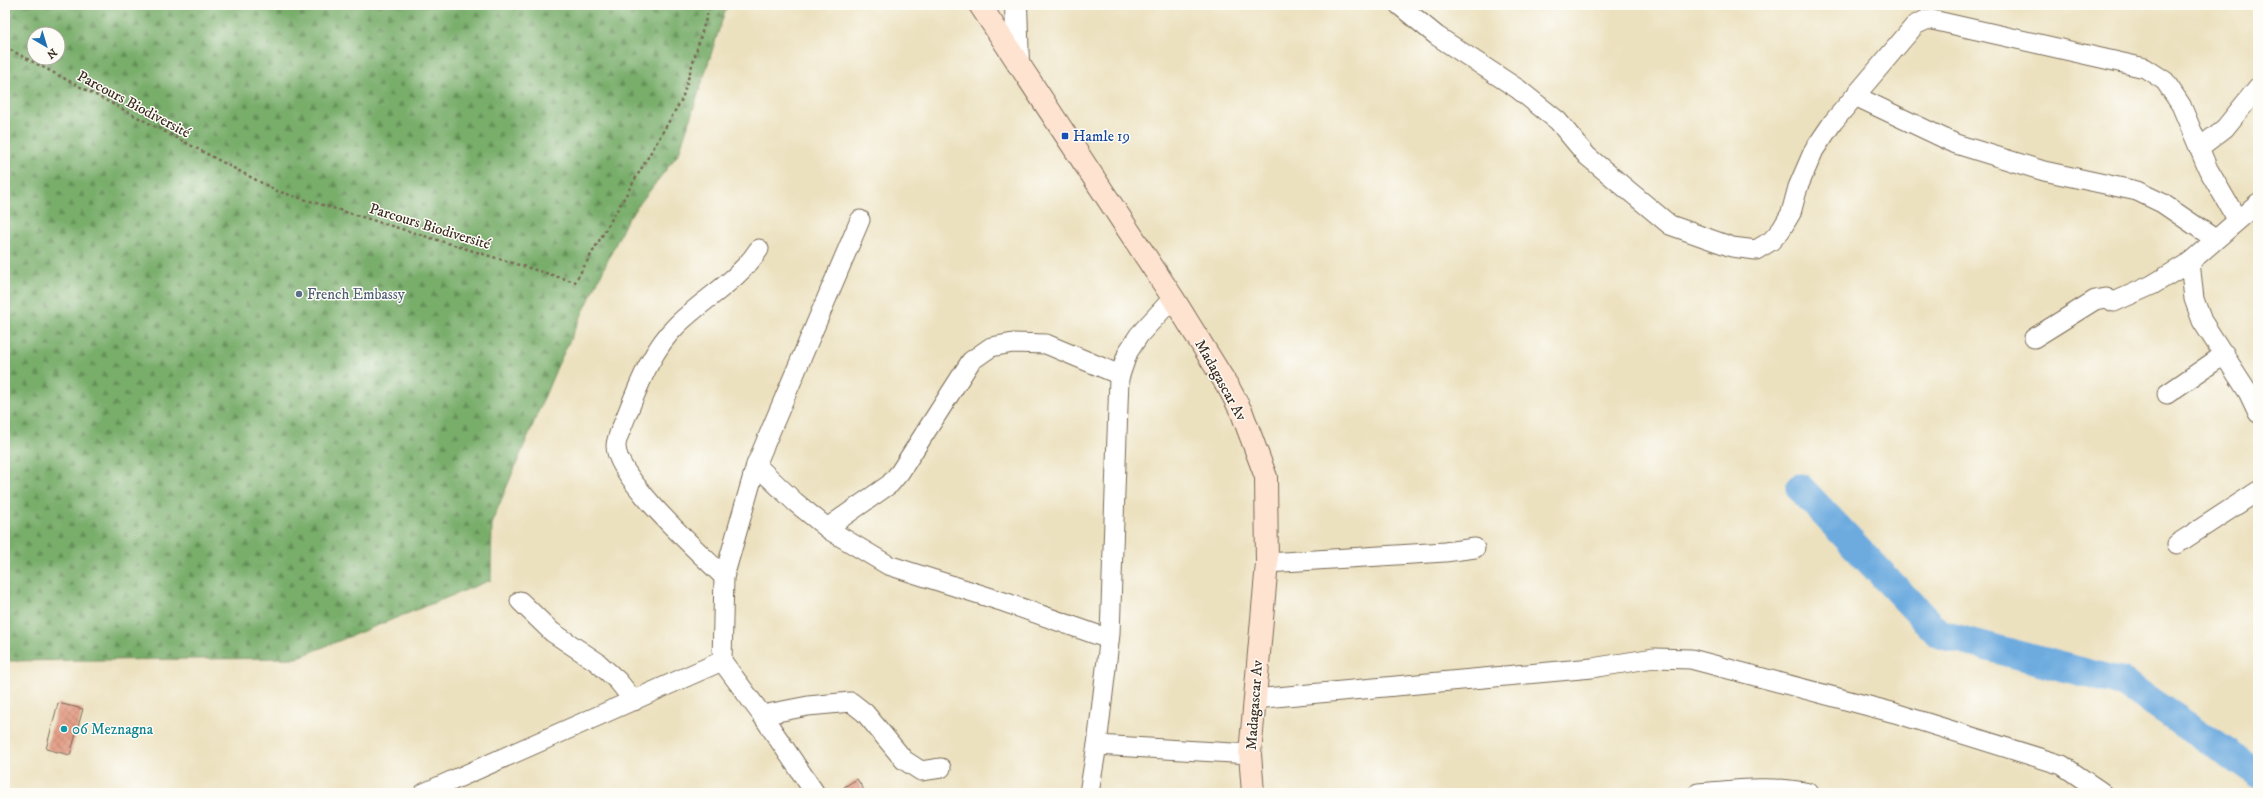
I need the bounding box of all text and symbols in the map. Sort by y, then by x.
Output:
north arrow [26,26,66,66]
text: N [44,45,59,61]
street label: Parcours Biodiversité [74,67,194,143]
place label: Hamle 19 [1073,127,1130,146]
marker: Hamle 19 [1060,131,1070,141]
street label: Parcours Biodiversité [367,199,493,254]
place label: French Embassy [307,285,406,304]
marker: French Embassy [294,289,304,299]
street label: Madagascar Av [1190,336,1251,425]
street label: Madagascar Av [1242,659,1267,751]
place label: 06 Meznagna [72,720,154,739]
marker: 06 Meznagna [59,724,69,734]

